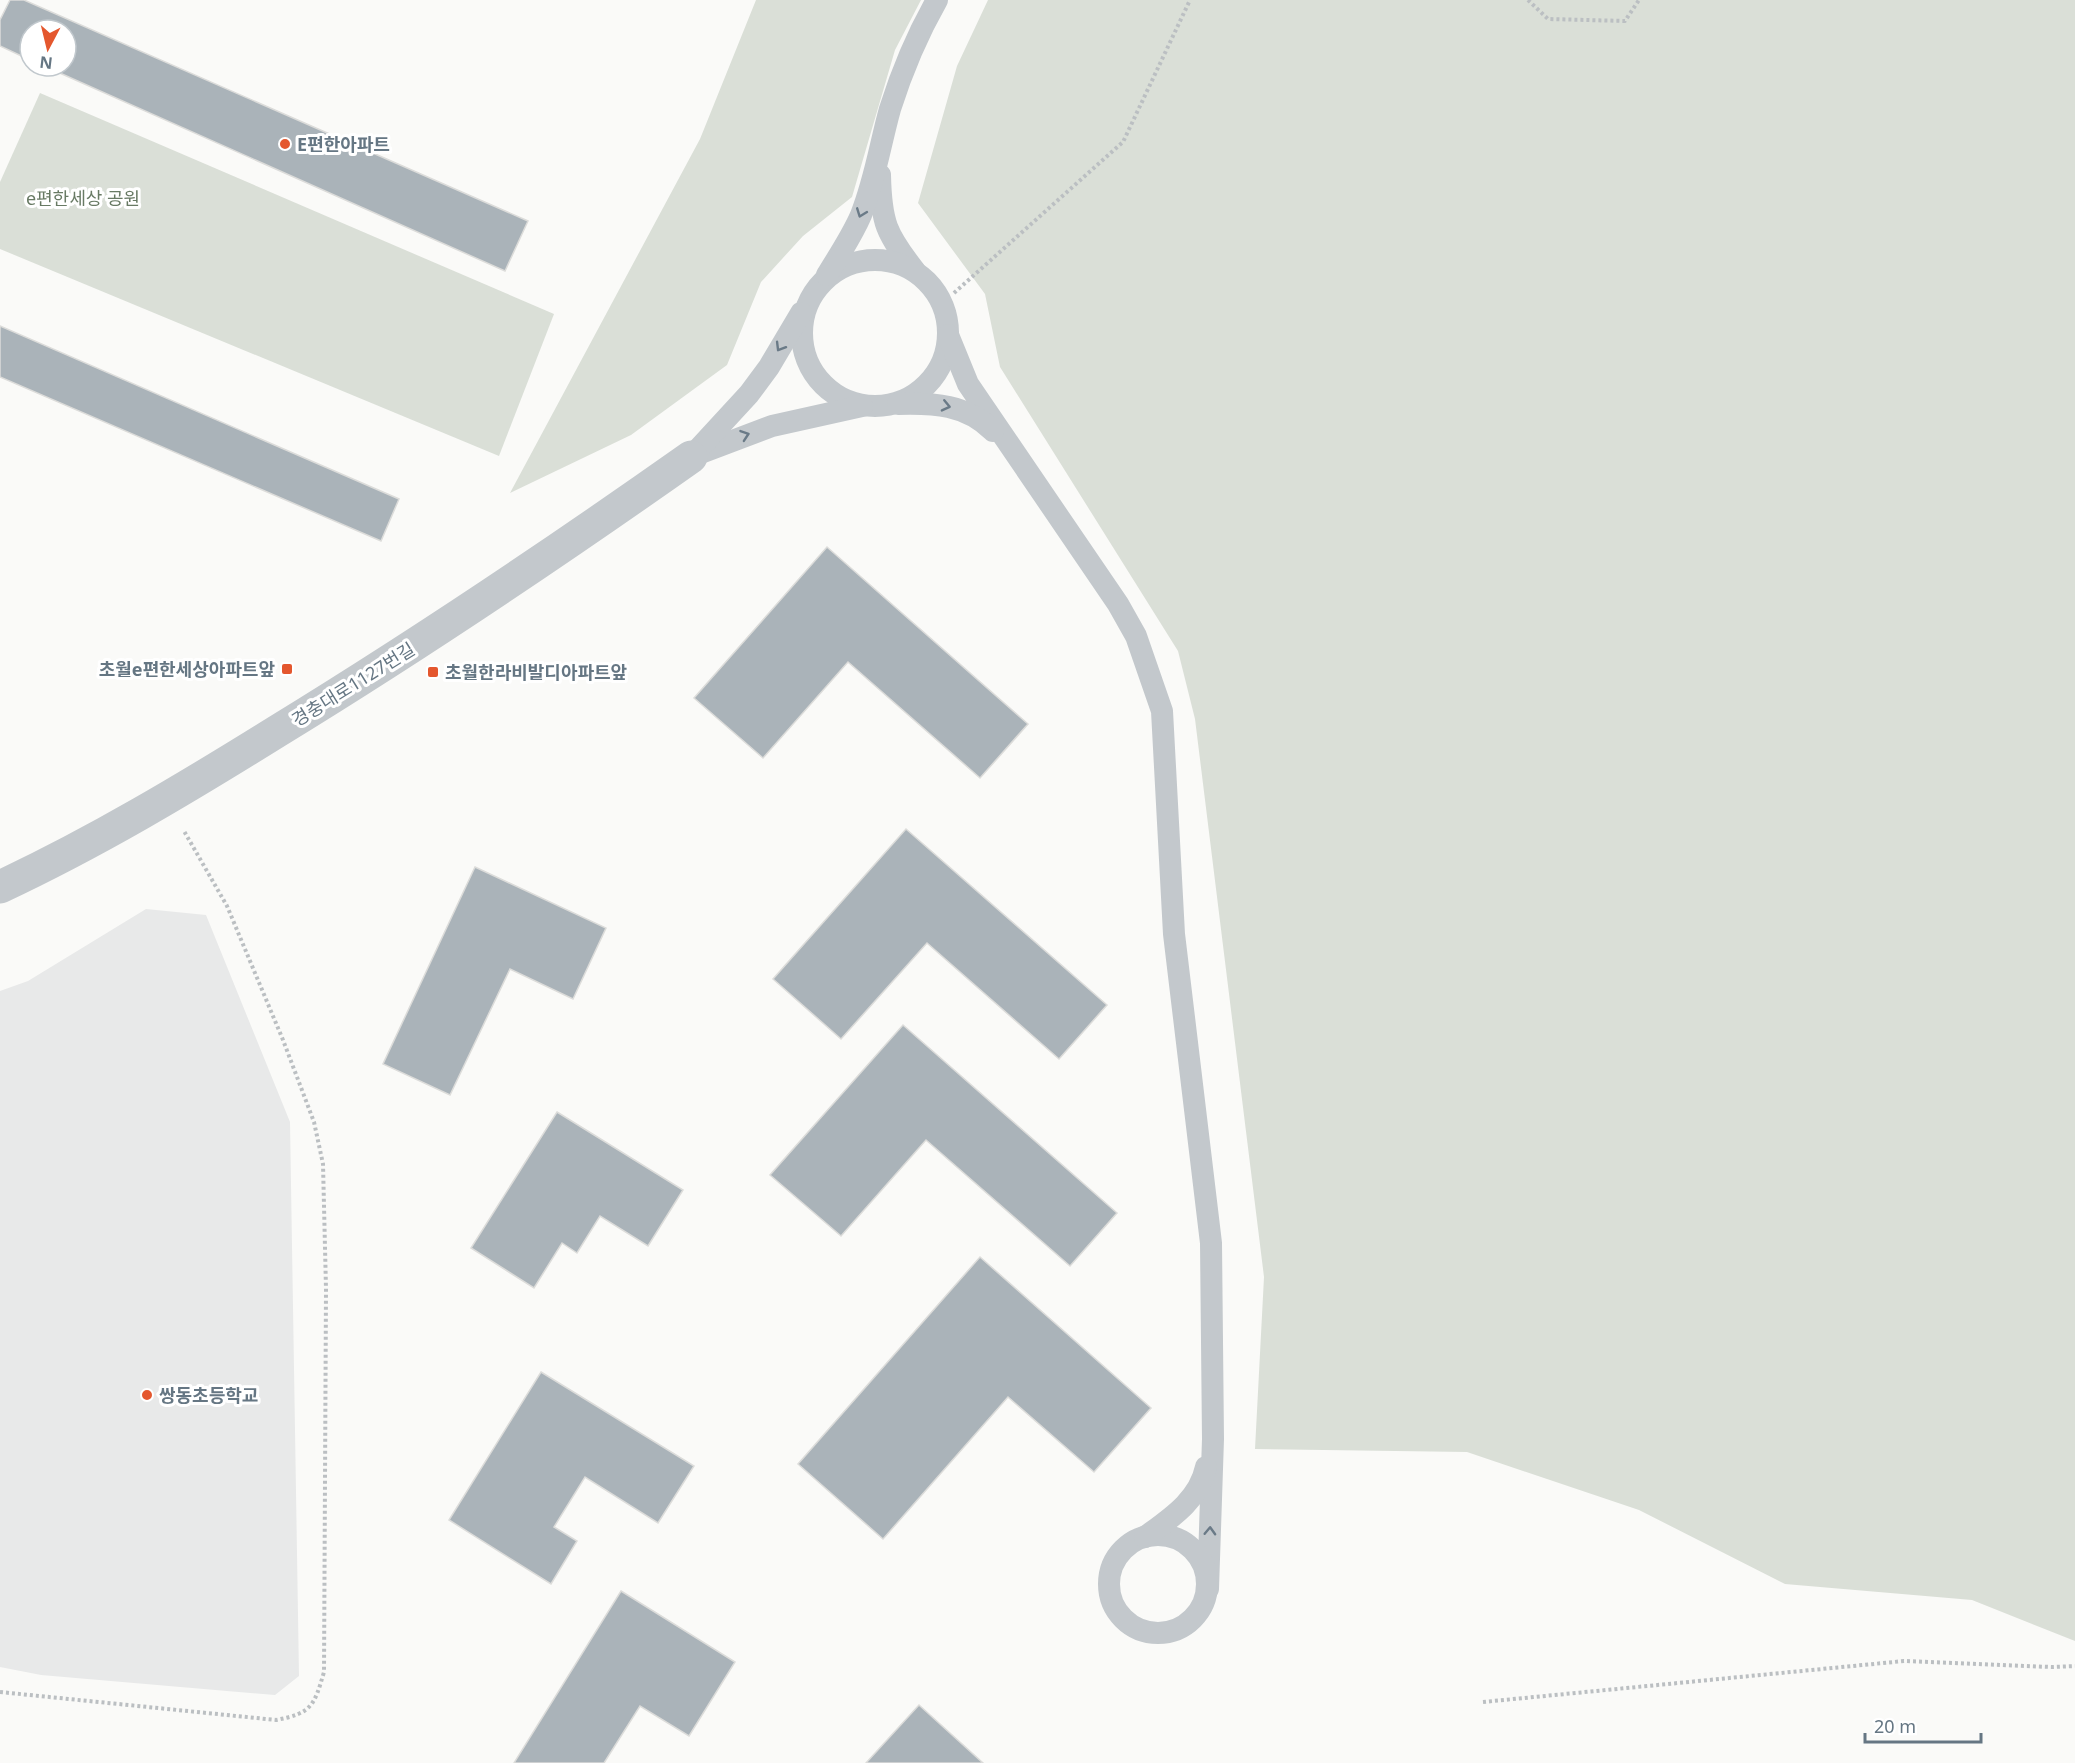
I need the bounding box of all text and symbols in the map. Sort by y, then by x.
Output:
north arrow [18,18,78,78]
text: N [38,51,54,75]
place label: E편한아파트 [297,132,390,156]
marker: E편한아파트 [278,137,292,151]
park label: e편한세상 공원 [26,186,140,210]
one-way arrow [856,207,868,218]
one-way arrow [776,341,788,351]
one-way arrow [941,399,951,412]
one-way arrow [739,429,750,442]
street label: 경충대로1127번길 [287,637,419,731]
place label: 초월e편한세상아파트앞 [99,657,275,681]
place label: 초월한라비발디아파트앞 [445,660,628,684]
marker: 초월e편한세상아파트앞 [280,662,294,676]
marker: 초월한라비발디아파트앞 [426,665,440,679]
place label: 쌍동초등학교 [159,1383,258,1407]
marker: 쌍동초등학교 [140,1388,154,1402]
one-way arrow [1204,1526,1216,1535]
scale bar [1865,1706,1980,1744]
text: 20 m [1874,1714,1916,1738]

